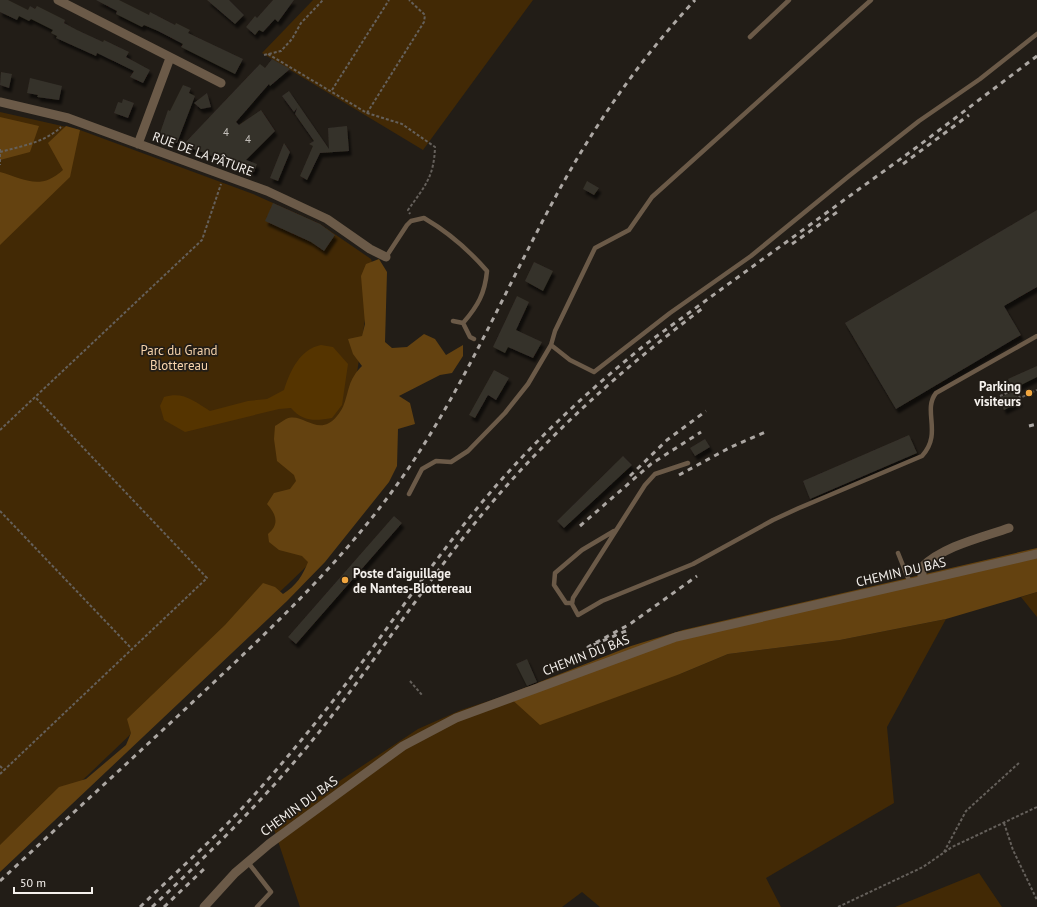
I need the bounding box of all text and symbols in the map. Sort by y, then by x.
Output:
house number: 4 [223,125,229,139]
street label: RUE DE LA PÂTURE [150,128,256,180]
house number: 4 [245,132,251,146]
park label: Parc du Grand Blottereau [140,342,218,374]
place label: Parking visiteurs [973,378,1022,410]
marker: Parking visiteurs [1024,388,1034,398]
street label: CHEMIN DU BAS [854,553,948,591]
place label: Poste d’aiguillage de Nantes-Blottereau [353,565,472,597]
marker: Poste d’aiguillage de Nantes-Blottereau [340,575,350,585]
street label: CHEMIN DU BAS [540,631,632,679]
street label: CHEMIN DU BAS [257,772,341,840]
scale bar [14,869,92,895]
text: 50 m [20,875,46,890]

